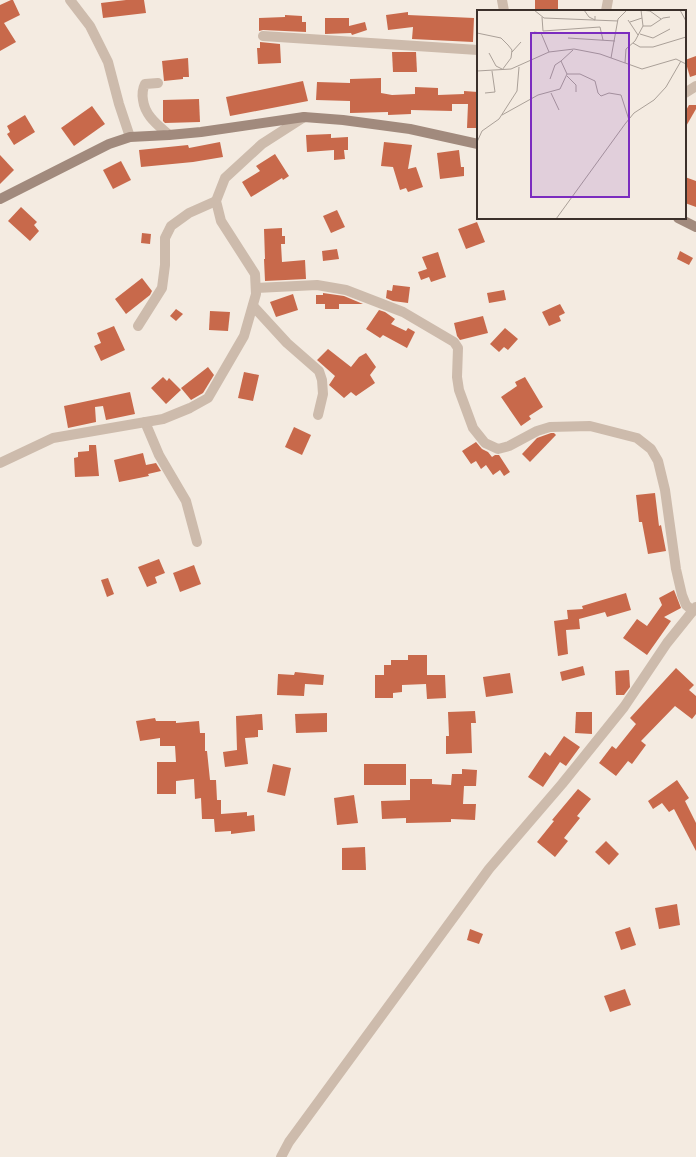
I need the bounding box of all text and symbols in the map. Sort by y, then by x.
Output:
inset map [477,10,686,219]

